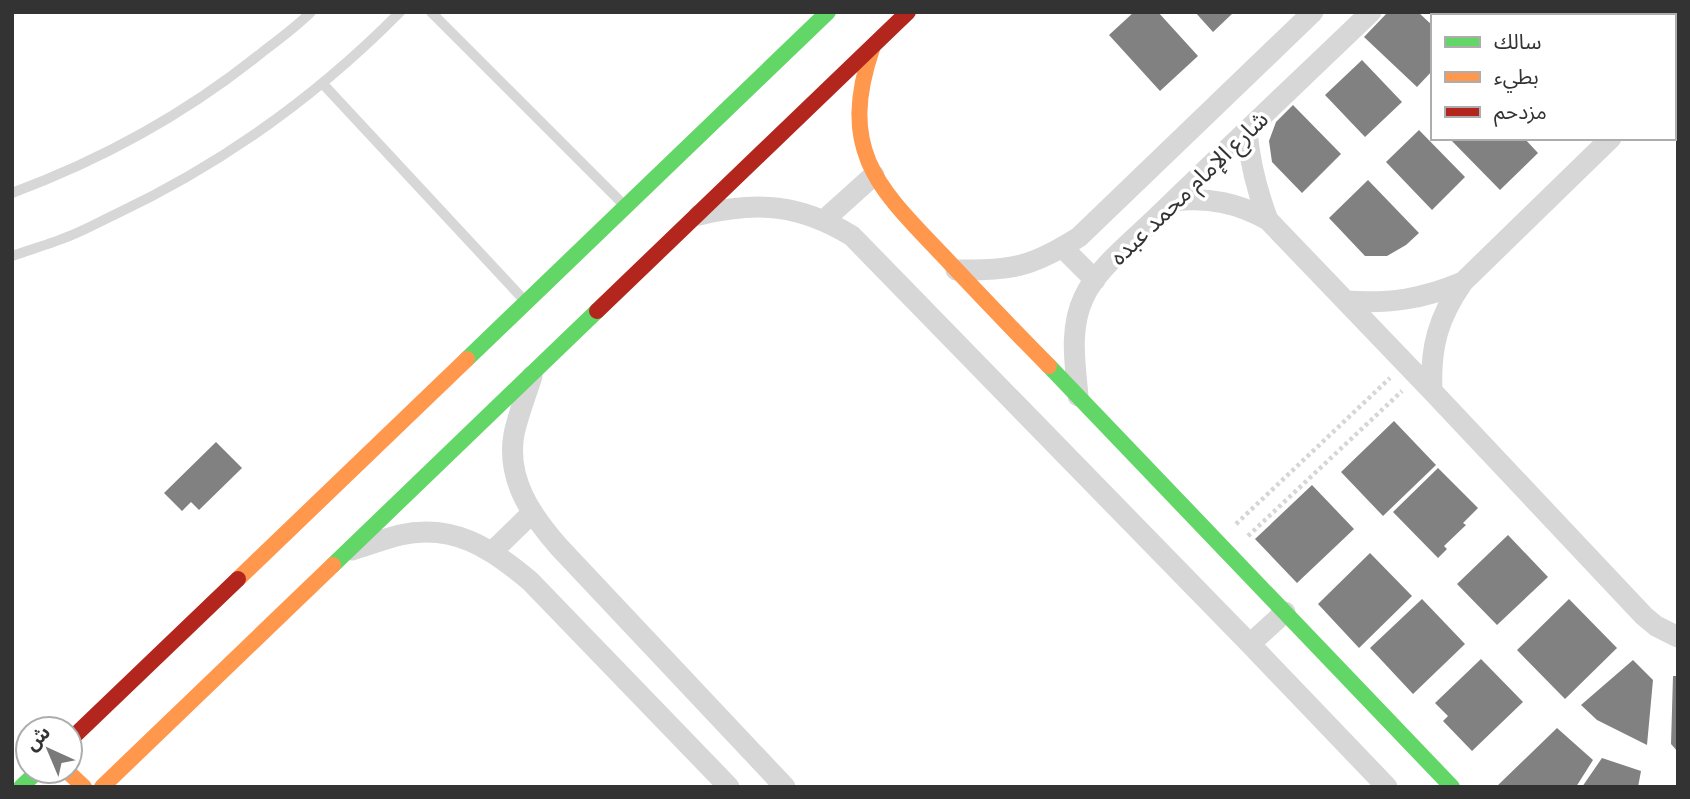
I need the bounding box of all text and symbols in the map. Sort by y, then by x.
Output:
legend [1431,14,1676,140]
text: سالك [1494,27,1541,55]
text: بطيء [1494,62,1539,93]
text: مزدحم [1494,97,1547,127]
street label: شارع الإمام محمد عبده [1101,102,1277,274]
north arrow [14,715,84,785]
text: ش [19,719,56,756]

